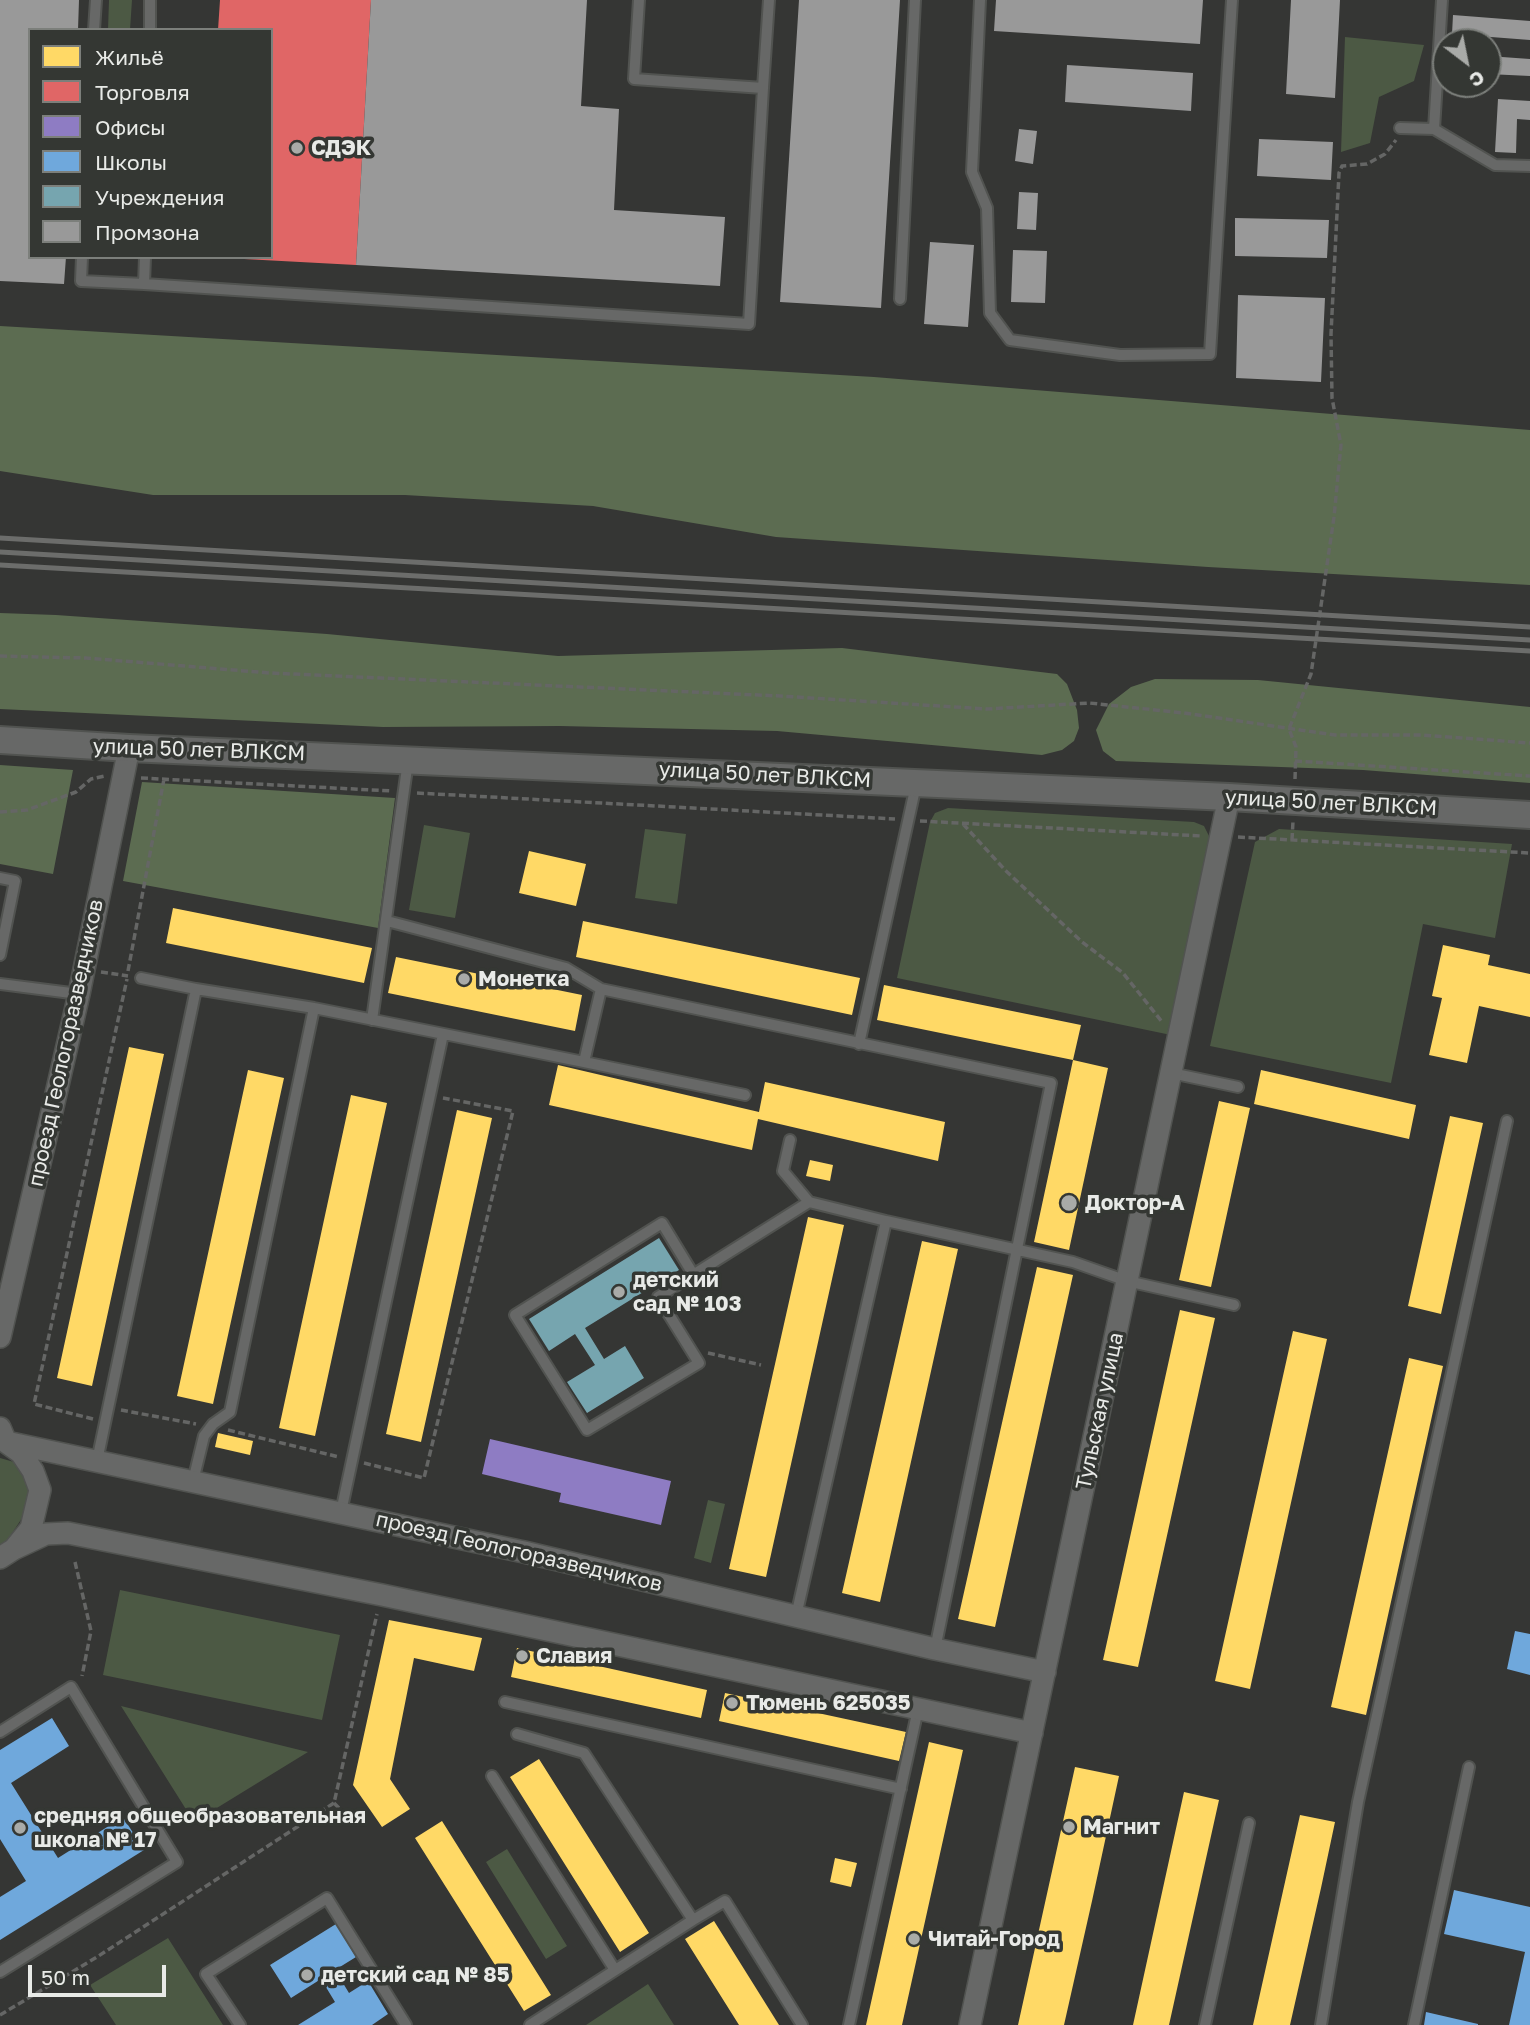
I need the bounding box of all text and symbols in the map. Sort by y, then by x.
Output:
legend [28,28,273,259]
north arrow [1432,28,1502,98]
text: Жильё [95,44,164,70]
text: С [1466,66,1489,93]
text: Торговля [95,79,190,105]
text: Офисы [95,114,166,140]
place label: СДЭК [311,135,371,161]
marker: СДЭК [289,140,305,156]
text: Школы [95,149,167,175]
text: Учреждения [95,184,224,210]
text: Промзона [95,219,200,245]
street label: улица 50 лет ВЛКСМ [92,734,306,766]
street label: улица 50 лет ВЛКСМ [658,757,872,793]
street label: улица 50 лет ВЛКСМ [1224,785,1438,821]
street label: проезд Геологоразведчиков [23,897,109,1189]
place label: Монетка [478,966,569,992]
marker: Монетка [456,971,472,987]
place label: Доктор-А [1085,1190,1185,1216]
marker: Доктор-А [1059,1193,1079,1213]
place label: детский сад № 103 [633,1267,741,1317]
marker: детский сад № 103 [611,1284,627,1300]
street label: Тульская улица [1071,1330,1129,1492]
street label: проезд Геологоразведчиков [373,1507,665,1597]
place label: Славия [536,1643,612,1669]
marker: Славия [514,1648,530,1664]
place label: Тюмень 625035 [746,1690,911,1716]
marker: Тюмень 625035 [724,1695,740,1711]
place label: средняя общеобразовательная школа № 17 [34,1803,366,1853]
place label: Магнит [1083,1814,1160,1840]
marker: Магнит [1061,1819,1077,1835]
marker: средняя общеобразовательная школа № 17 [12,1820,28,1836]
place label: Читай-Город [928,1926,1060,1952]
marker: Читай-Город [906,1931,922,1947]
scale bar [32,1952,170,1996]
place label: детский сад № 85 [321,1962,509,1988]
text: 50 m [41,1964,90,1990]
marker: детский сад № 85 [299,1967,315,1983]

